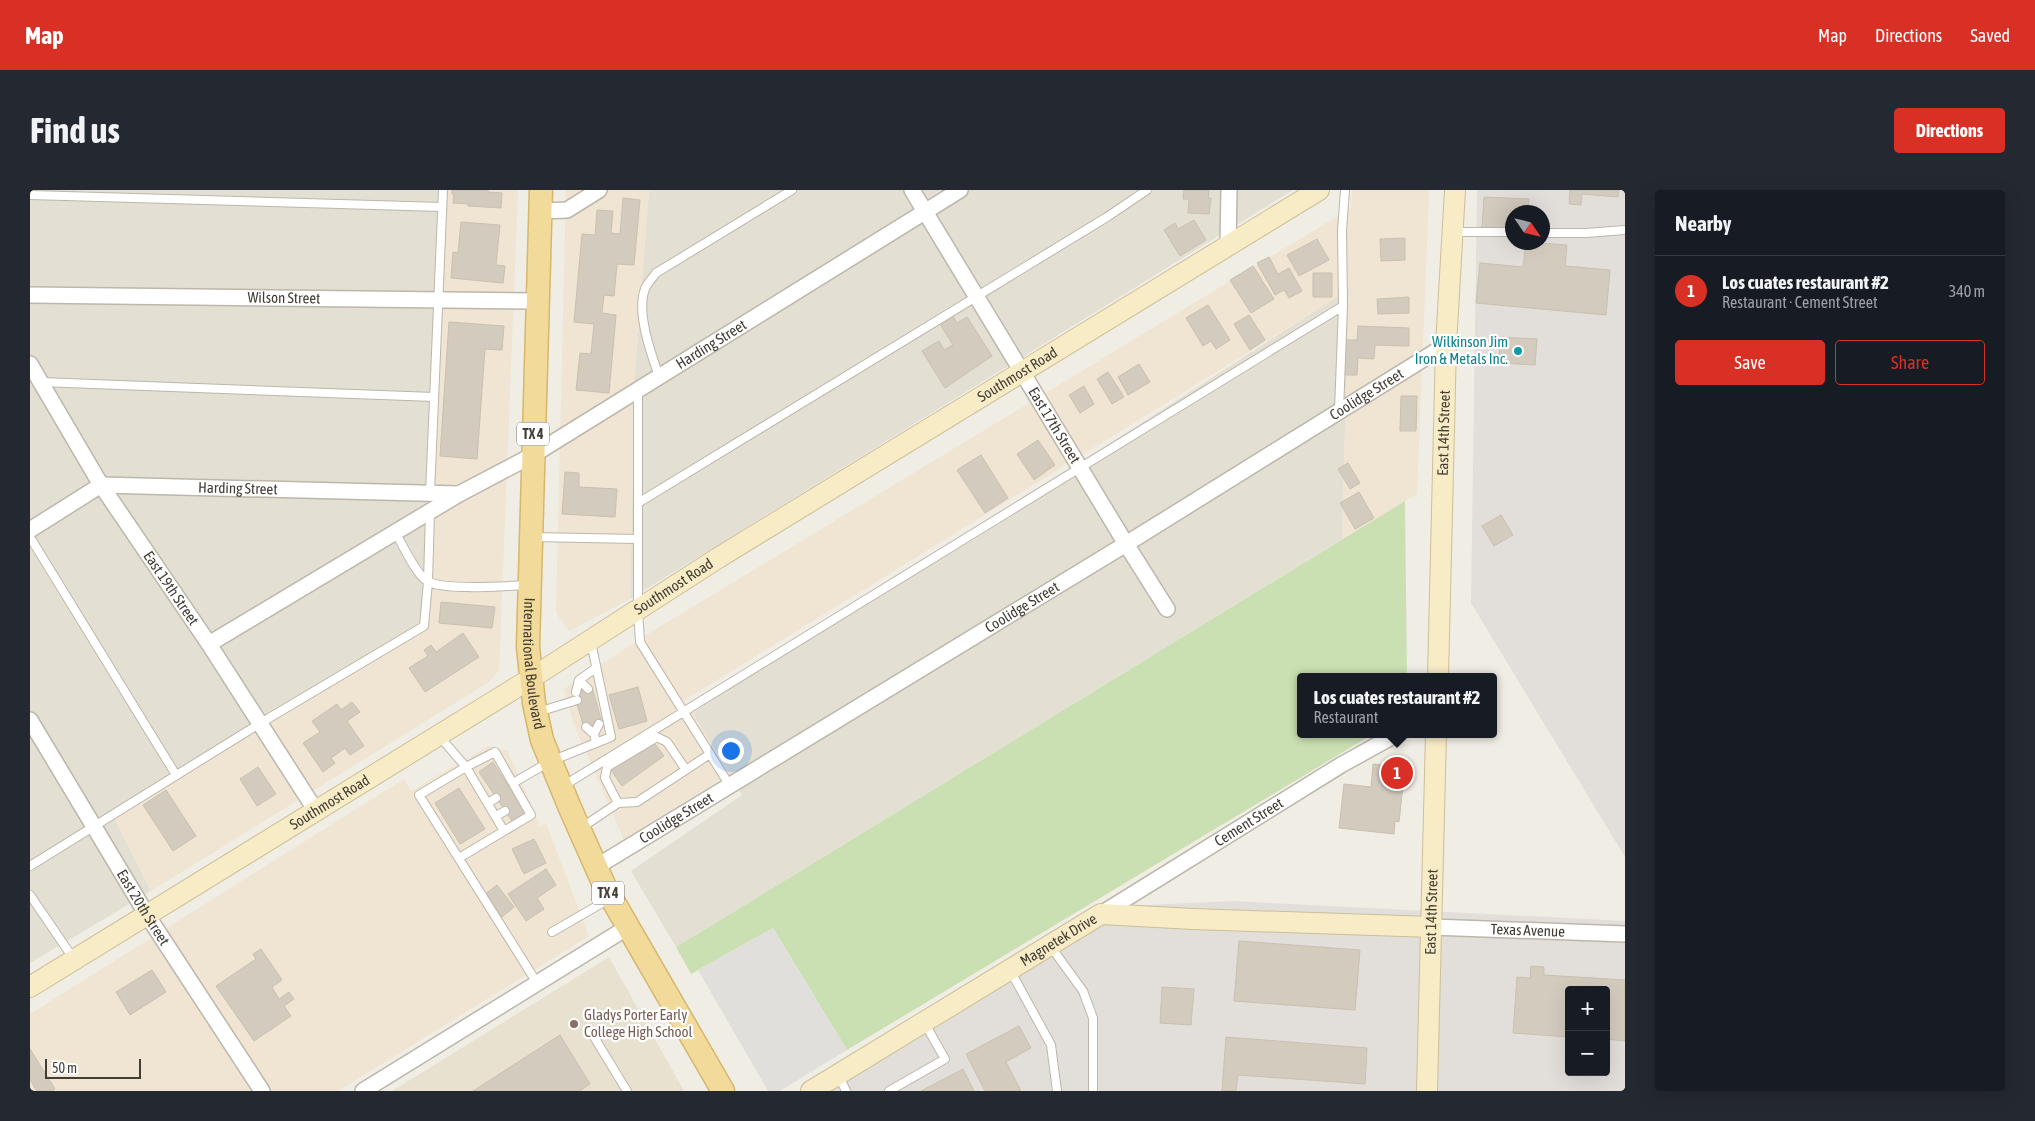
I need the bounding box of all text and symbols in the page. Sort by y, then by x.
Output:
text: Map [25,22,64,49]
text: Map [1818,25,1847,46]
text: Directions [1875,25,1942,46]
text: Saved [1970,25,2010,46]
button: Directions [1894,108,2005,153]
text: Find us [30,110,120,150]
north arrow [1505,205,1550,250]
text: Nearby [1675,211,1731,235]
text: Los cuates restaurant #2 [1722,271,1889,293]
text: 1 [1687,282,1695,300]
text: 340 m [1949,282,1985,300]
street label: Wilson Street [247,289,321,306]
text: Restaurant · Cement Street [1722,293,1878,311]
street label: Harding Street [673,316,749,372]
place label: Wilkinson Jim Iron & Metals Inc. [1415,333,1508,367]
button: Save [1675,340,1825,385]
button: Share [1835,340,1985,385]
street label: Southmost Road [974,343,1060,405]
marker: Wilkinson Jim Iron & Metals Inc. [1512,345,1524,357]
street label: Coolidge Street [1326,365,1406,423]
street label: East 17th Street [1025,384,1084,466]
street label: East 14th Street [1434,390,1453,476]
road number: TX 4 [517,422,549,445]
street label: Harding Street [198,478,278,497]
street label: East 19th Street [140,548,203,628]
street label: Southmost Road [631,555,716,618]
street label: Coolidge Street [982,578,1062,636]
street label: International Boulevard [520,597,548,731]
popup [1297,673,1497,738]
text: Los cuates restaurant #2 [1314,686,1480,708]
text: Restaurant [1314,708,1378,726]
your location [718,738,744,764]
pin: 1 [1381,754,1413,792]
street label: Southmost Road [286,771,372,833]
street label: Coolidge Street [636,789,716,847]
street label: Cement Street [1211,794,1286,850]
street label: East 20th Street [114,866,173,948]
street label: East 14th Street [1421,869,1441,955]
road number: TX 4 [592,881,624,904]
street label: Magnetek Drive [1017,910,1100,969]
street label: Texas Avenue [1491,920,1566,940]
map controls [1565,986,1610,1076]
button: + [1565,986,1610,1031]
place label: Gladys Porter Early College High School [584,1006,693,1040]
marker: Gladys Porter Early College High School [568,1018,580,1030]
button: − [1565,1031,1610,1076]
scale bar [45,1056,141,1079]
text: 50 m [52,1060,77,1076]

